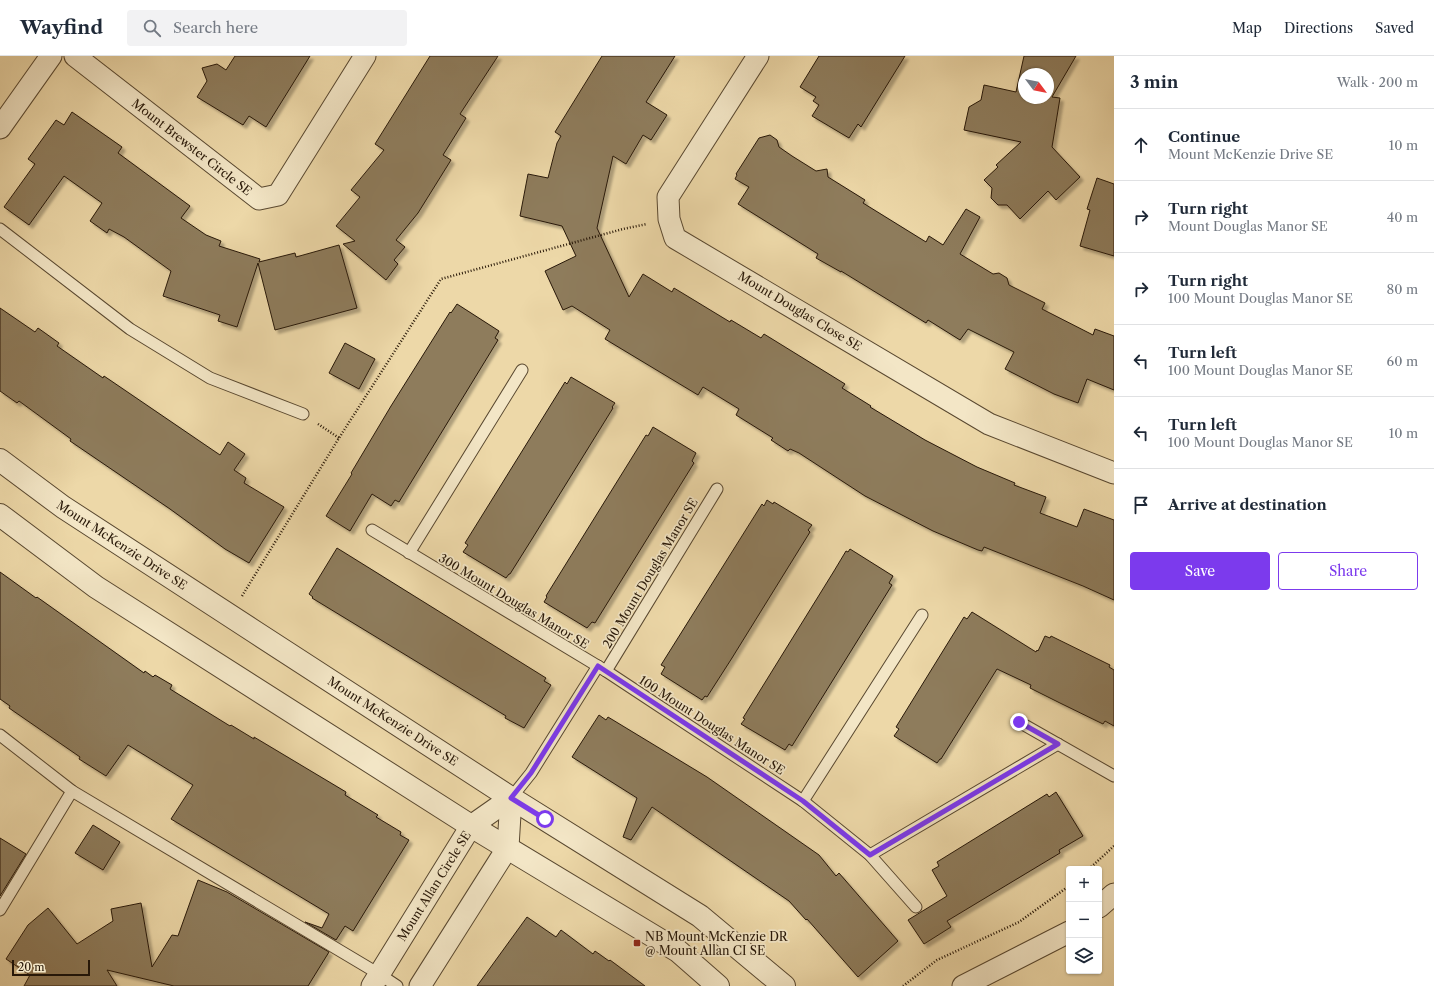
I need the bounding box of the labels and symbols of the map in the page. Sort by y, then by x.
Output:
north arrow [1018,68,1054,104]
street label: Mount Brewster Circle SE [129,95,255,199]
street label: Mount Douglas Close SE [736,268,864,354]
street label: 200 Mount Douglas Manor SE [599,495,701,651]
street label: Mount McKenzie Drive SE [54,497,190,593]
street label: 300 Mount Douglas Manor SE [436,550,592,652]
street label: 100 Mount Douglas Manor SE [636,672,788,778]
street label: Mount McKenzie Drive SE [325,673,461,769]
route end [1010,713,1028,731]
route start [536,810,554,828]
street label: Mount Allan Circle SE [394,828,474,944]
place label: NB Mount McKenzie DR @ Mount Allan CI SE [645,929,789,958]
marker: NB Mount McKenzie DR @ Mount Allan CI SE [632,938,642,948]
scale bar [12,958,90,977]

